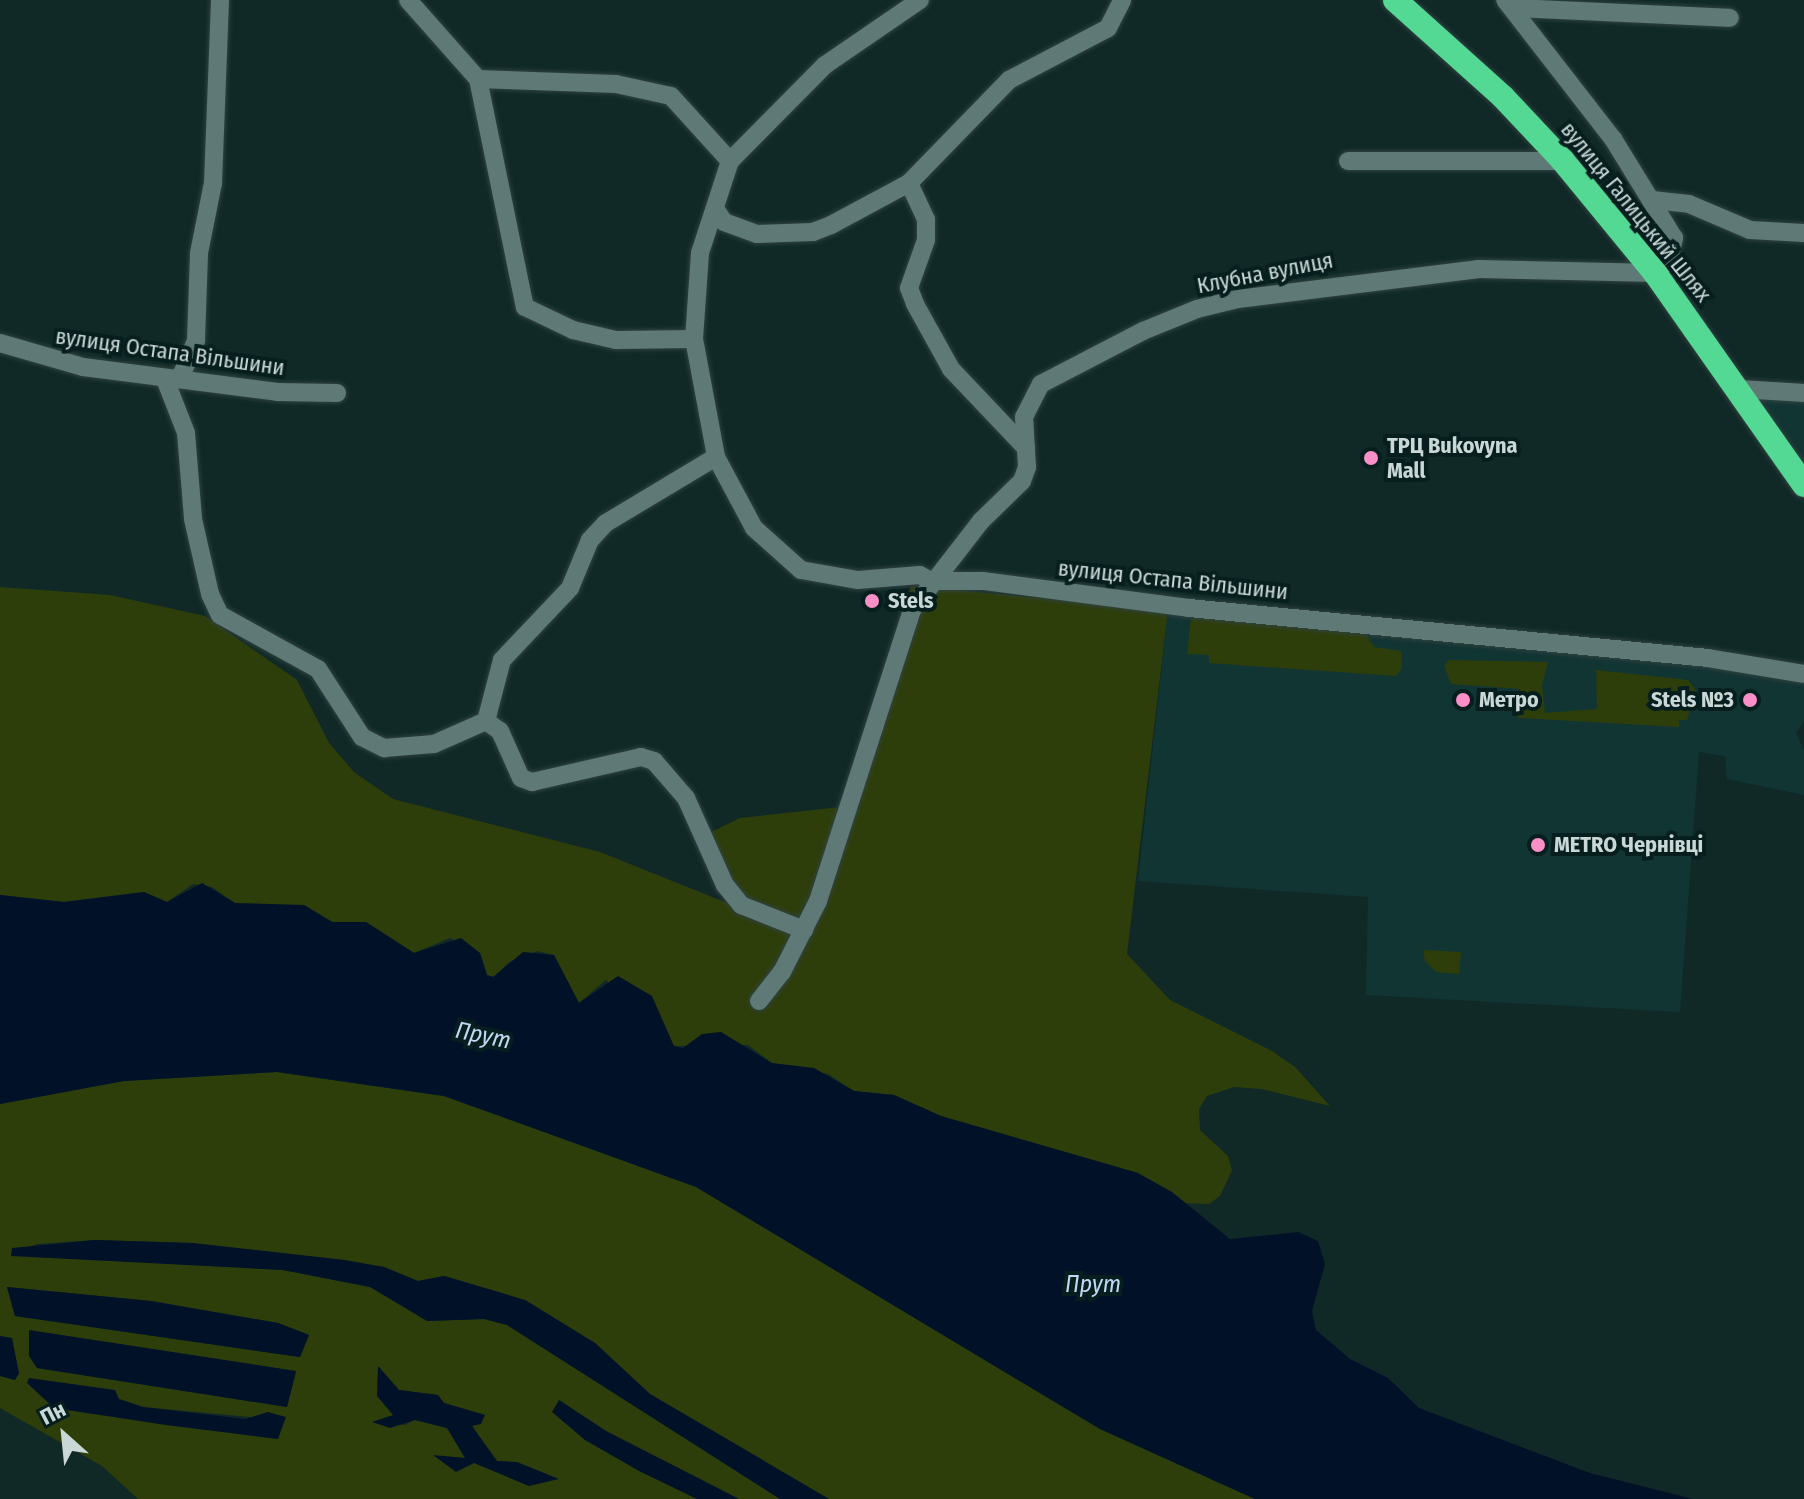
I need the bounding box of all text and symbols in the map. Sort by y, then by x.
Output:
street label: вулиця Галицький Шлях [1555,117,1717,307]
street label: Клубна вулиця [1195,247,1335,299]
street label: вулиця Остапа Вільшини [54,323,286,381]
place label: ТРЦ Bukovyna Mall [1387,432,1517,484]
marker: ТРЦ Bukovyna Mall [1362,449,1380,467]
street label: вулиця Остапа Вільшини [1057,555,1289,605]
place label: Stels [888,588,934,614]
marker: Stels [863,592,881,610]
place label: Метро [1479,687,1539,713]
place label: Stels №3 [1651,687,1734,713]
marker: Метро [1454,691,1472,709]
marker: Stels №3 [1741,691,1759,709]
place label: METRO Чернівці [1554,832,1703,858]
marker: METRO Чернівці [1529,836,1547,854]
water label: Прут [453,1016,513,1056]
water label: Прут [1065,1271,1121,1299]
north arrow [24,1395,104,1475]
text: Пн [36,1395,70,1431]

